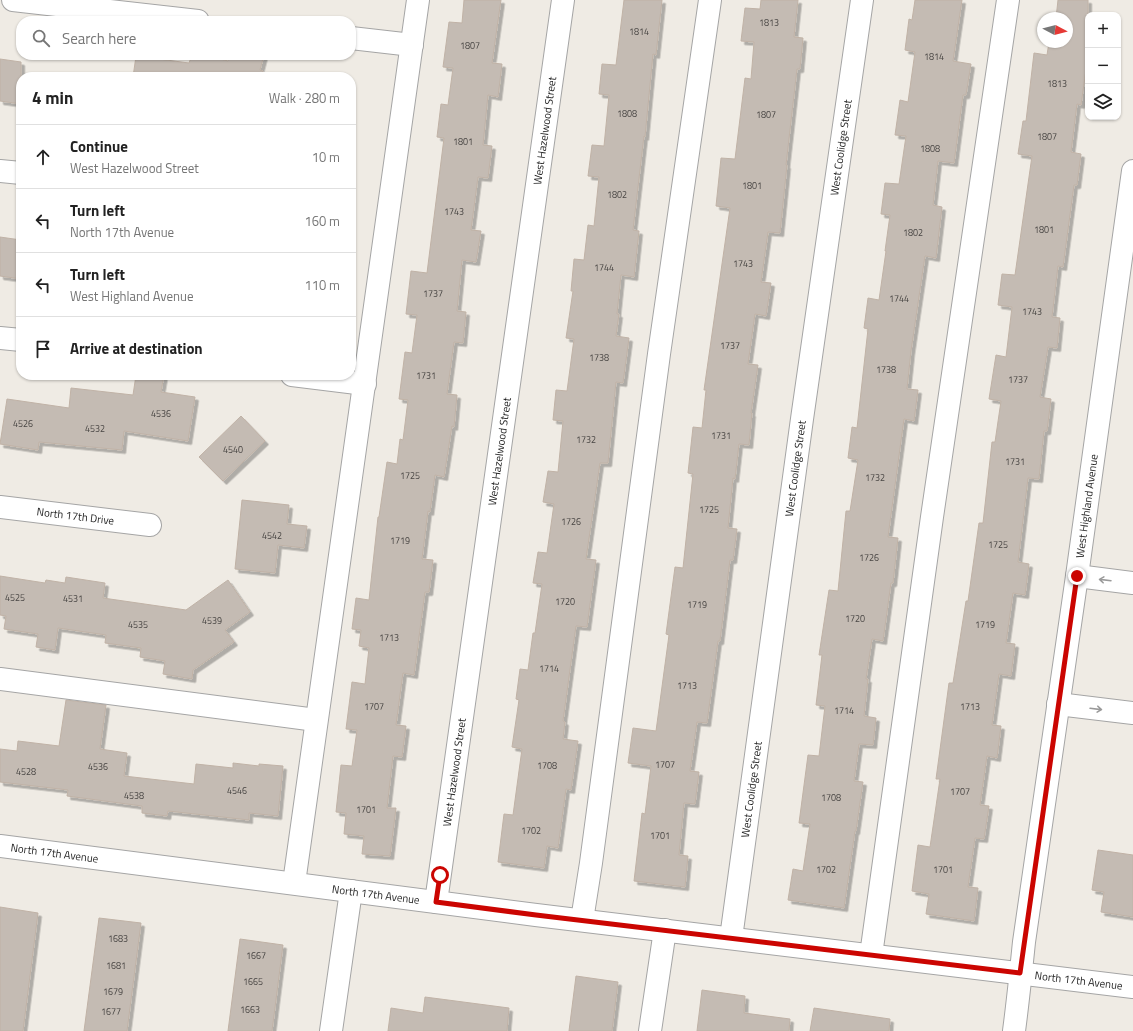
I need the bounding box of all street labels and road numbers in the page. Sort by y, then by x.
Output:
street label: West Hazelwood Street [529,75,560,186]
street label: West Coolidge Street [826,98,856,197]
street label: West Hazelwood Street [484,396,515,507]
street label: West Coolidge Street [781,419,810,517]
street label: West Highland Avenue [1072,453,1102,559]
street label: North 17th Drive [36,503,116,529]
street label: West Hazelwood Street [439,717,470,827]
street label: West Coolidge Street [737,740,766,838]
street label: North 17th Avenue [10,839,100,867]
street label: North 17th Avenue [331,881,421,908]
street label: North 17th Avenue [1034,967,1124,994]

